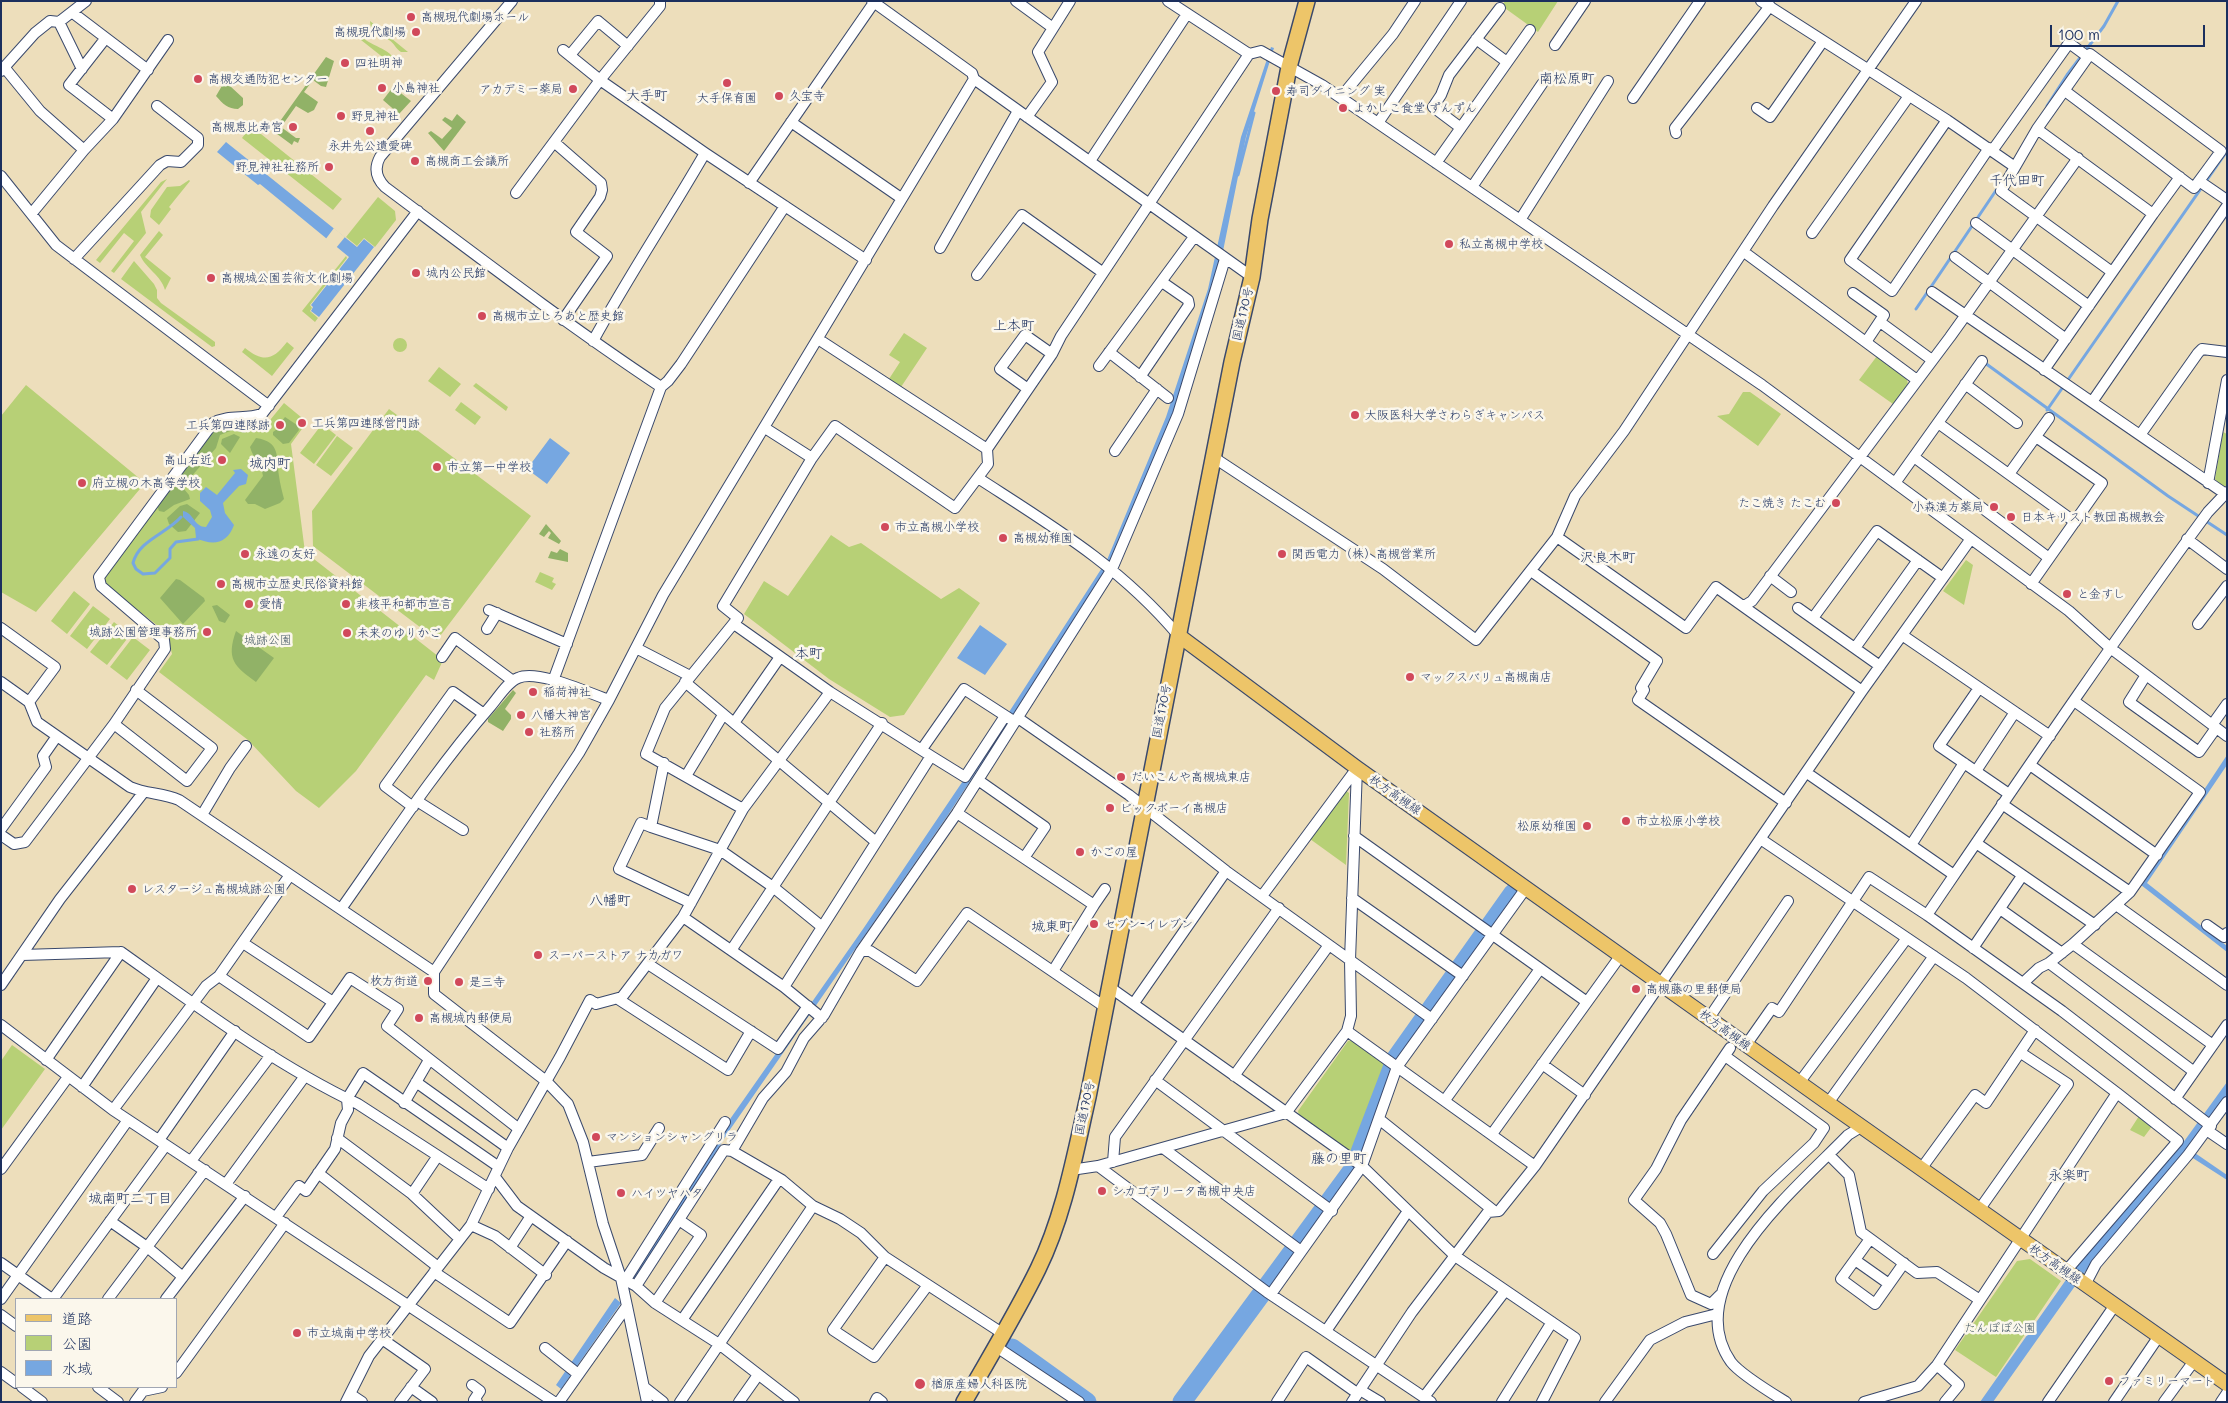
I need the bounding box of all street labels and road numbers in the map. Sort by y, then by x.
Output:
street label: 国道170号 [1230,285,1256,343]
street label: 国道170号 [1150,682,1174,740]
street label: 枚方高槻線 [1366,772,1424,818]
street label: 枚方高槻線 [1696,1007,1754,1053]
street label: 国道170号 [1072,1079,1098,1137]
street label: 枚方高槻線 [2026,1241,2084,1287]

